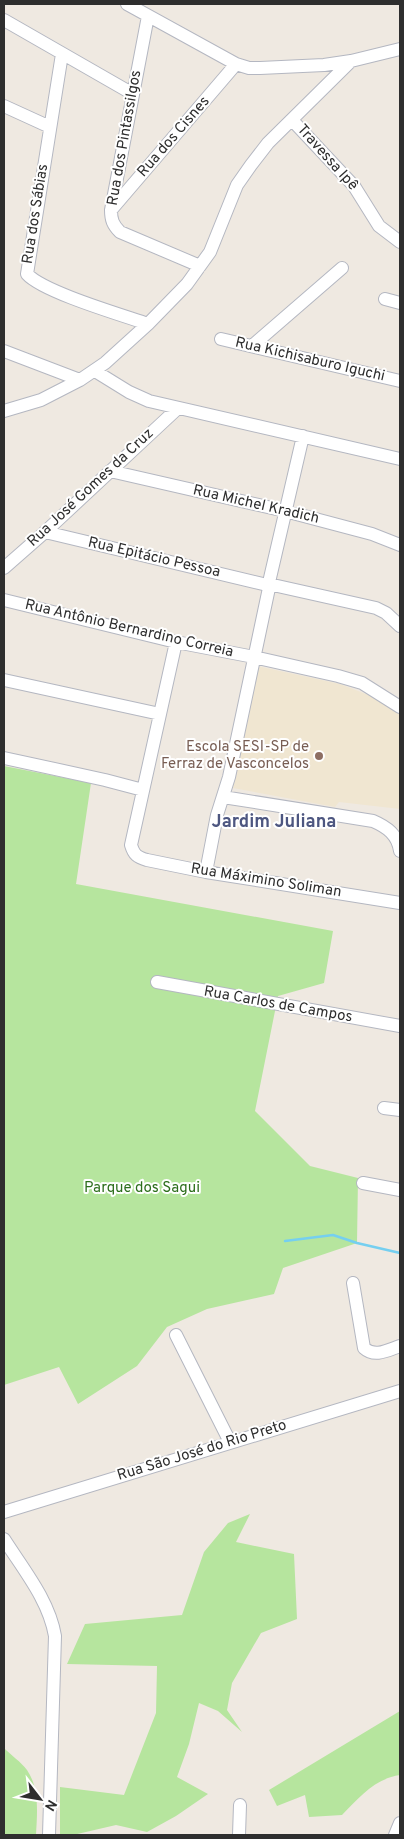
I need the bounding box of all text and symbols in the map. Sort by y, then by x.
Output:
street label: Rua dos Pintassilgos [104,69,146,207]
street label: Rua dos Cisnes [134,93,214,181]
street label: Travessa Ipê [292,121,362,195]
street label: Rua dos Sábias [19,163,53,265]
street label: Rua Kichisaburo Iguchi [233,334,387,386]
street label: Rua José Gomes da Cruz [24,424,158,552]
street label: Rua Michel Kradich [191,481,321,529]
street label: Rua Epitácio Pessoa [86,534,222,582]
street label: Rua Antônio Bernardino Correia [23,596,235,662]
place label: Escola SESI-SP de Ferraz de Vasconcelos [161,738,309,774]
marker: Escola SESI-SP de Ferraz de Vasconcelos [313,750,325,762]
district label: Jardim Juliana [212,811,336,834]
street label: Rua Máximino Soliman [189,860,343,902]
street label: Rua Carlos de Campos [202,983,354,1027]
park label: Parque dos Sagui [84,1179,200,1198]
street label: Rua São José do Rio Preto [115,1416,289,1486]
north arrow [15,1774,65,1824]
text: N [40,1796,60,1814]

